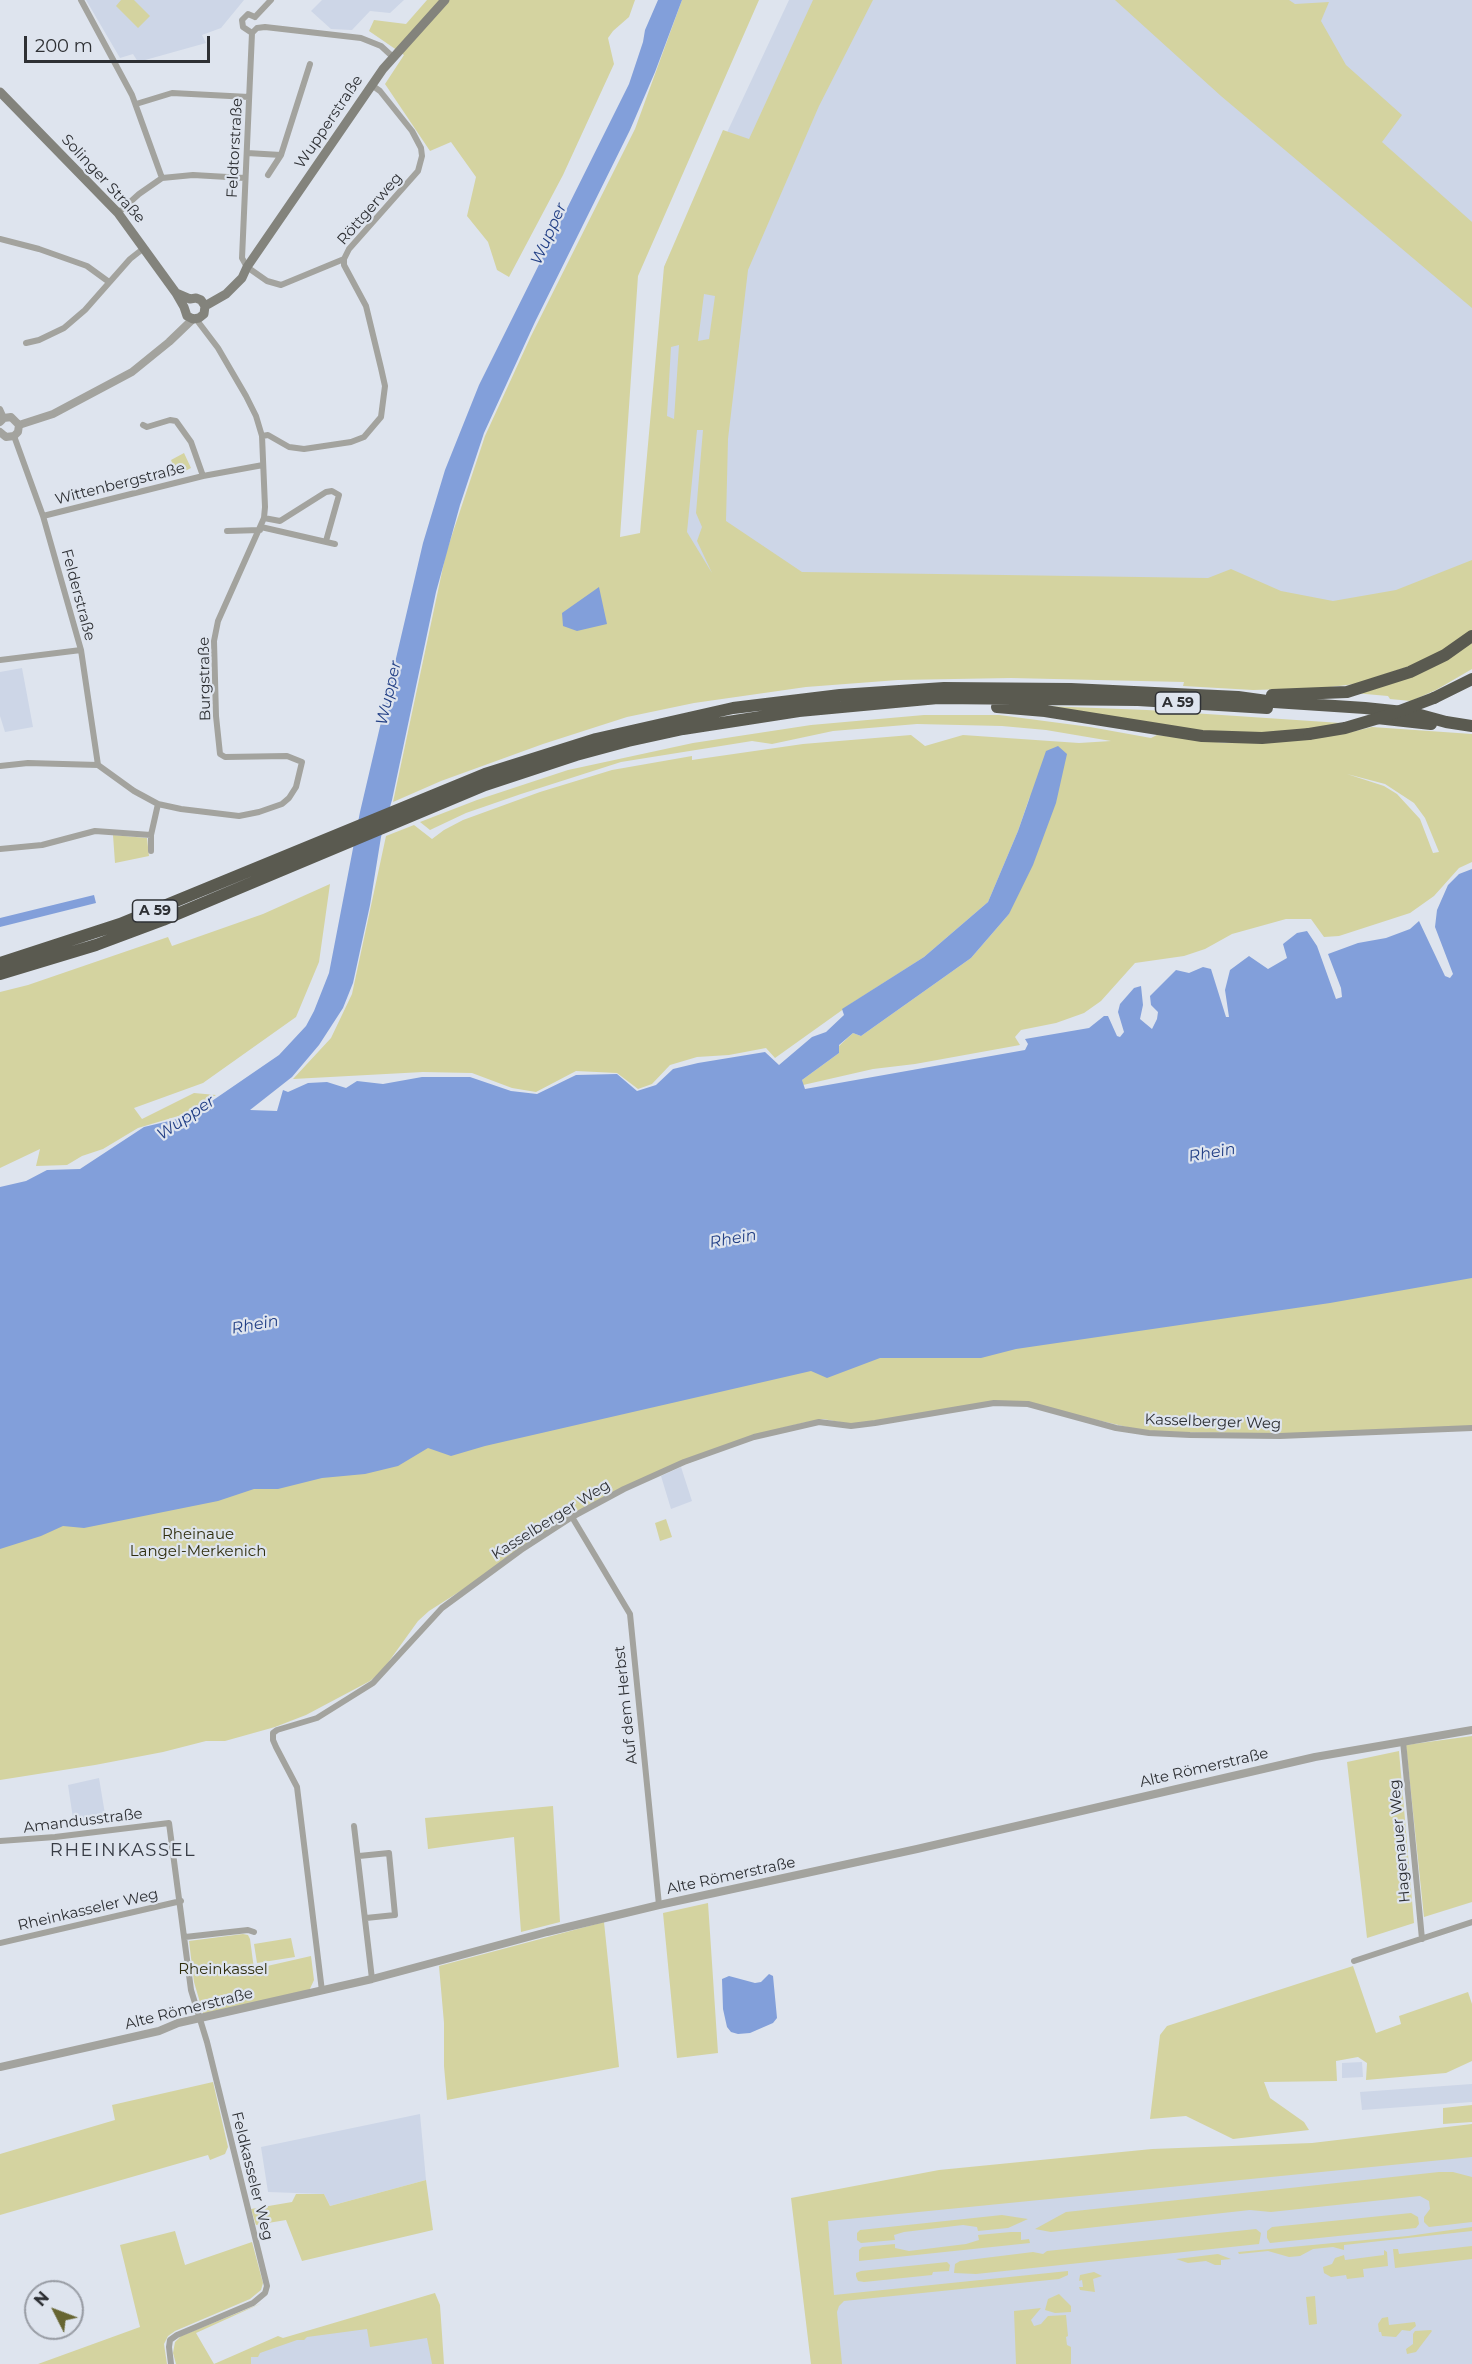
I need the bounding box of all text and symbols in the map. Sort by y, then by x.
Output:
scale bar [27,24,213,62]
text: 200 m [35,35,93,57]
street label: Wupperstraße [291,72,367,172]
street label: Feldtorstraße [223,97,247,199]
street label: Solinger Straße [57,131,149,227]
street label: Röttgerweg [334,169,406,249]
water label: Wupper [527,200,571,268]
street label: Wittenbergstraße [53,459,187,509]
street label: Felderstraße [57,547,99,643]
street label: Burgstraße [195,637,215,721]
water label: Wupper [372,659,406,727]
road number: A 59 [1156,692,1200,714]
road number: A 59 [132,900,178,922]
water label: Wupper [153,1092,219,1144]
water label: Rhein [1187,1139,1237,1167]
water label: Rhein [708,1225,758,1253]
water label: Rhein [230,1311,280,1339]
street label: Kasselberger Weg [1144,1411,1282,1433]
street label: Kasselberger Weg [488,1476,614,1564]
park label: Rheinaue Langel-Merkenich [130,1526,266,1561]
street label: Auf dem Herbst [611,1645,641,1765]
street label: Alte Römerstraße [1138,1744,1270,1792]
street label: Hagenauer Weg [1386,1779,1414,1903]
street label: Amandusstraße [22,1805,144,1837]
district label: RHEINKASSEL [50,1840,196,1862]
street label: Alte Römerstraße [665,1854,797,1898]
street label: Rheinkasseler Weg [16,1885,160,1935]
park label: Rheinkassel [178,1961,268,1979]
street label: Alte Römerstraße [123,1984,255,2034]
street label: Feldkasseler Weg [227,2110,277,2242]
north arrow [24,2280,84,2340]
text: N [30,2288,53,2310]

